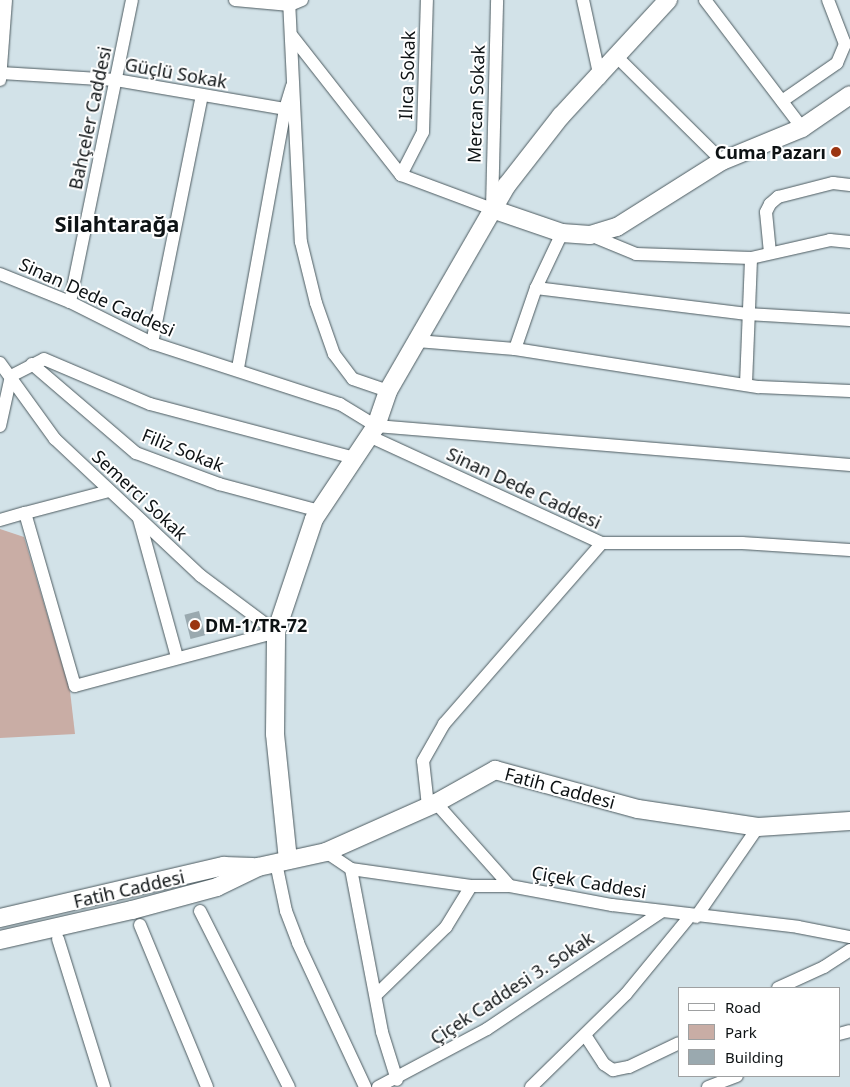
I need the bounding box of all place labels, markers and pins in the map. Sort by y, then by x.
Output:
place label: Cuma Pazarı [715,141,826,163]
marker: Cuma Pazarı [830,146,842,158]
place label: DM-1/TR-72 [205,614,307,636]
marker: DM-1/TR-72 [189,619,201,631]

